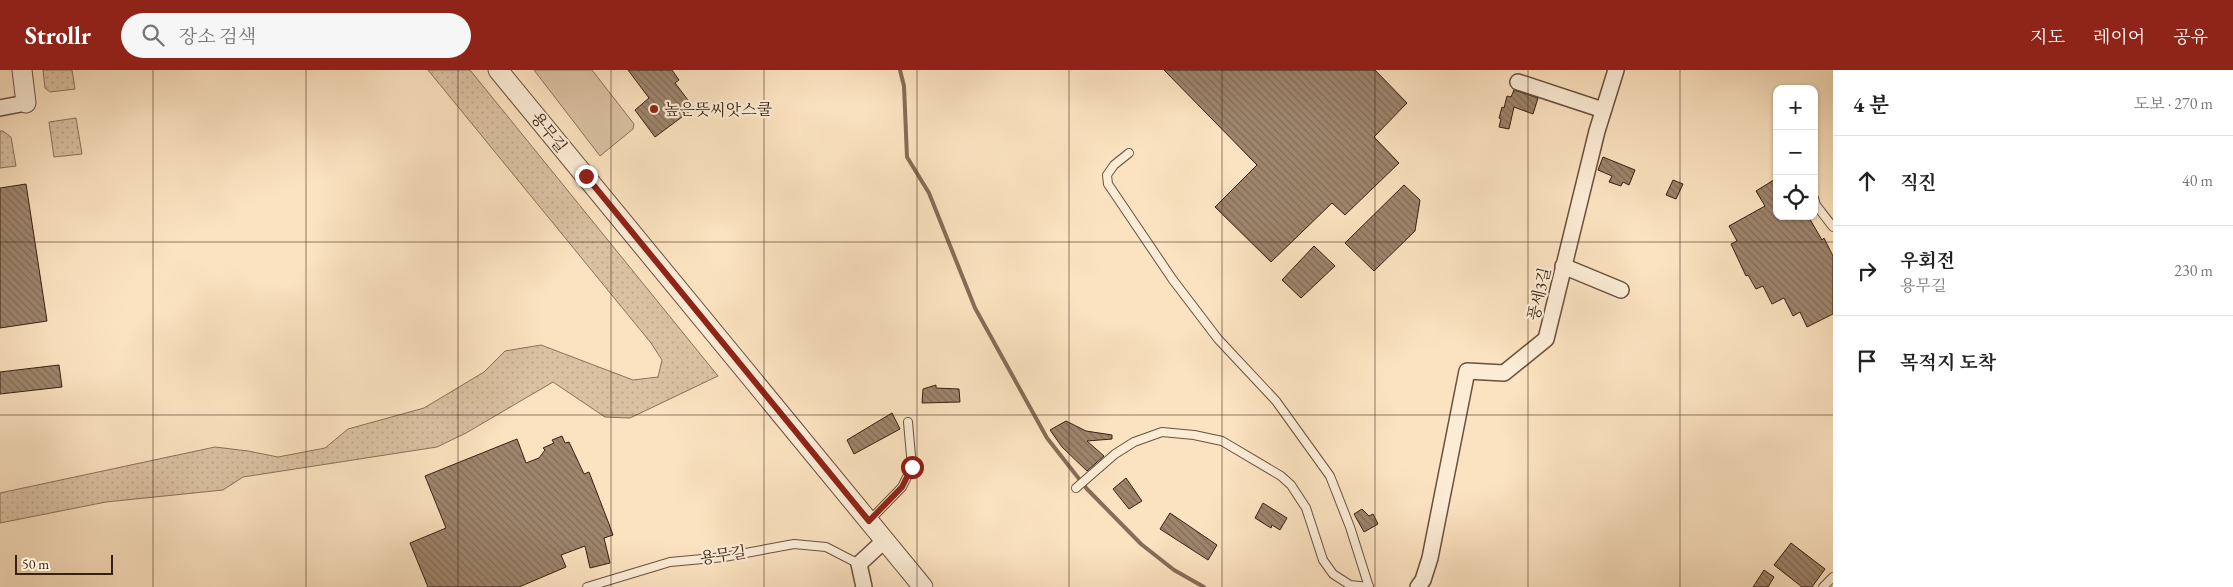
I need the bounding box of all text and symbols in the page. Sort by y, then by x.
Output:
search box [121,13,471,58]
text: Strollr [25,20,91,51]
icon: search [139,21,167,49]
text: 장소 검색 [179,24,256,49]
text: 지도 [2030,25,2065,48]
text: 레이어 [2093,25,2145,48]
text: 공유 [2173,25,2208,48]
map controls [1773,85,1818,220]
button: + [1773,85,1818,130]
text: 4 분 [1853,91,1889,118]
text: 도보 · 270 m [2134,93,2213,114]
place label: 높은뜻씨앗스쿨 [664,99,773,120]
marker: 높은뜻씨앗스쿨 [648,103,660,115]
street label: 용무길 [526,107,572,157]
button: − [1773,130,1818,175]
route end [575,165,598,188]
icon: ahead [1853,167,1881,195]
text: 직진 [1900,170,1937,195]
text: 40 m [2182,170,2213,191]
button: locate [1773,175,1818,220]
text: 우회전 [1900,248,1955,273]
icon: right [1853,257,1881,285]
text: 230 m [2174,260,2213,281]
street label: 풍세3길 [1523,265,1555,323]
text: 용무길 [1900,275,1946,296]
icon: arrive [1853,347,1881,375]
text: 목적지 도착 [1900,350,1996,375]
route start [901,456,924,479]
street label: 용무길 [699,541,747,569]
scale bar [15,552,112,575]
text: 50 m [22,555,49,573]

